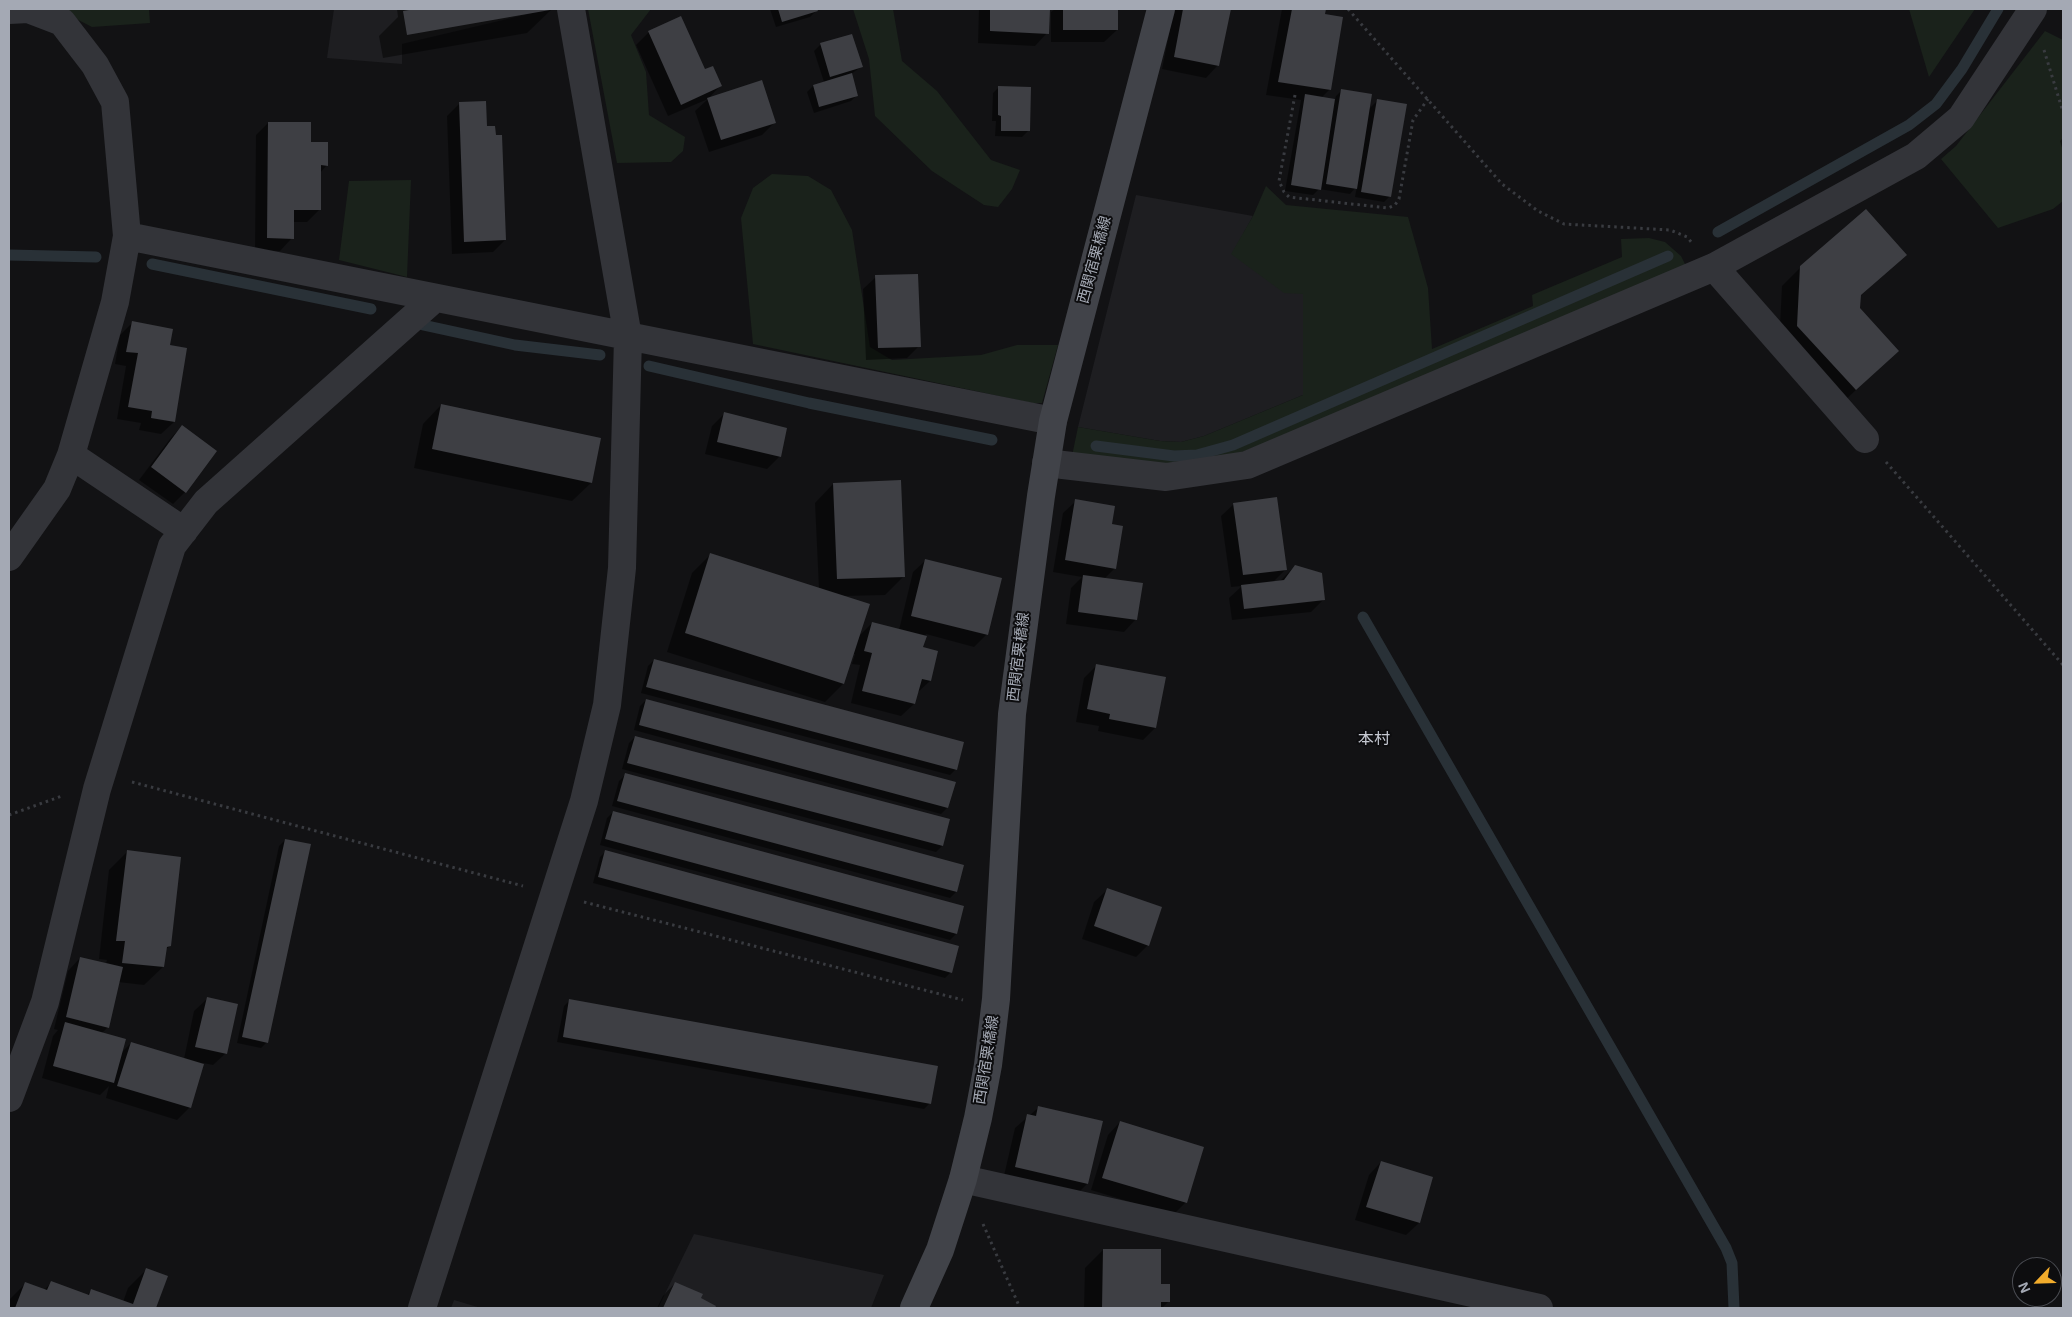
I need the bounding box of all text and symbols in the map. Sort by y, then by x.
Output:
street label: 西関宿栗橋線 [1075,214,1115,306]
street label: 西関宿栗橋線 [1005,611,1033,703]
district label: 本村 [1358,730,1390,750]
street label: 西関宿栗橋線 [971,1014,1003,1106]
north arrow [2012,1257,2062,1307]
text: N [2015,1280,2034,1296]

